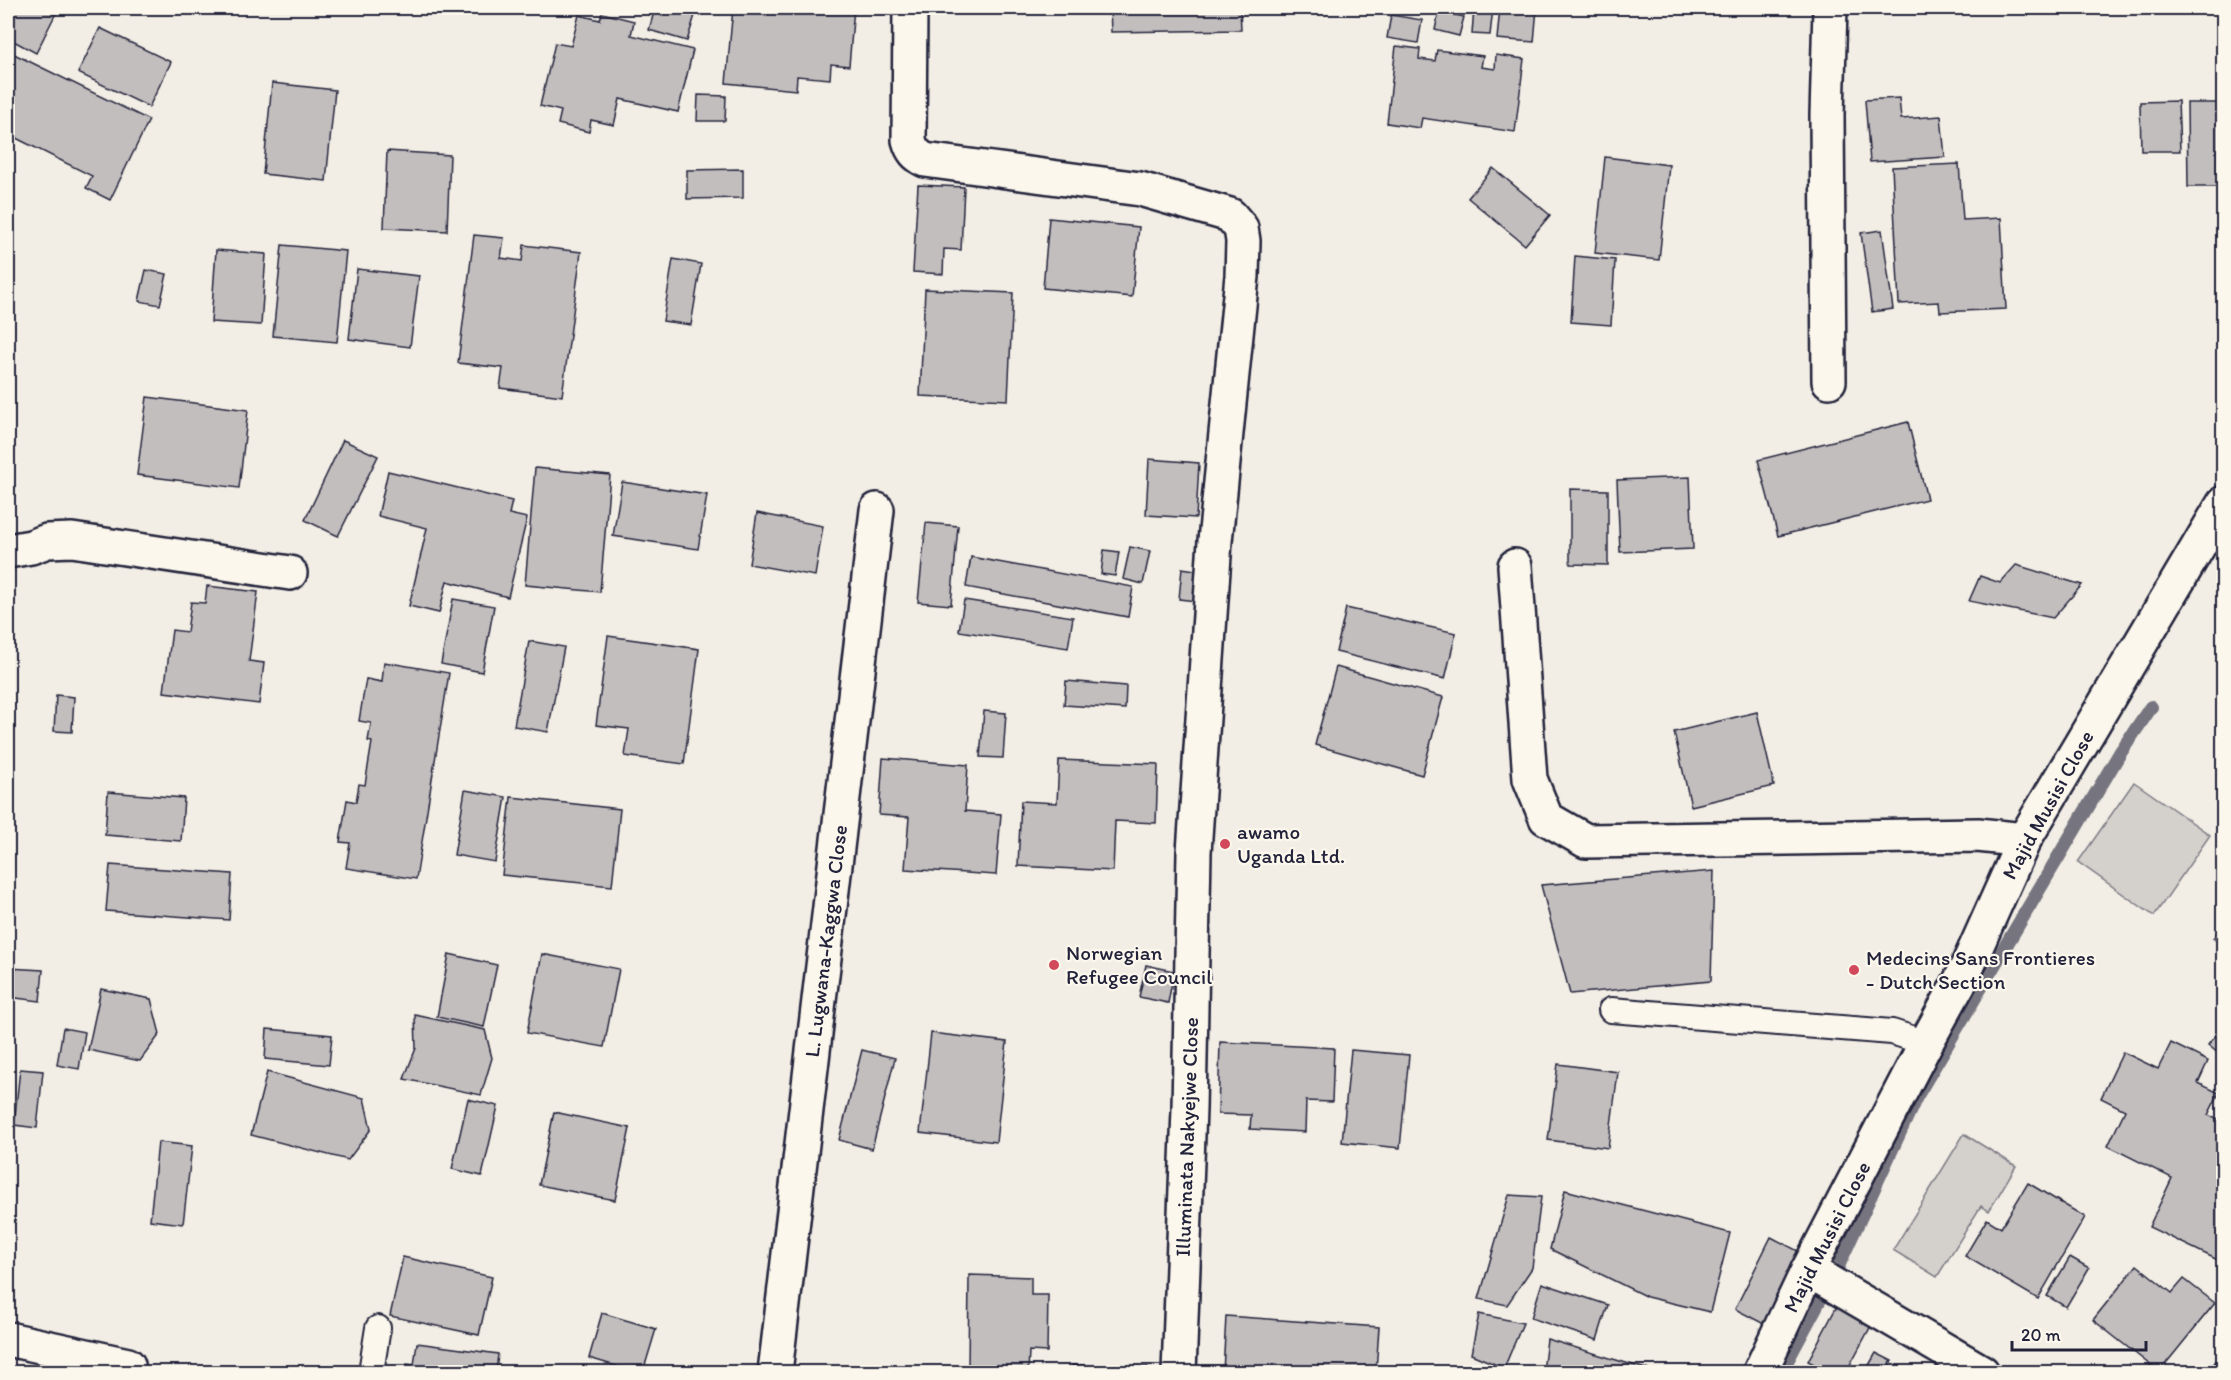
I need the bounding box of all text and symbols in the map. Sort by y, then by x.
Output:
street label: Majid Musisi Close [1996,726,2099,884]
place label: awamo Uganda Ltd. [1237,819,1345,868]
street label: L. Lugwana-Kaggwa Close [799,823,852,1059]
marker: awamo Uganda Ltd. [1218,837,1232,851]
place label: Norwegian Refugee Council [1066,940,1212,989]
place label: Medecins Sans Frontieres - Dutch Section [1866,945,2095,994]
marker: Norwegian Refugee Council [1047,958,1061,972]
marker: Medecins Sans Frontieres - Dutch Section [1847,963,1861,977]
street label: Illuminata Nakyejwe Close [1170,1017,1203,1257]
street label: Majid Musisi Close [1778,1157,1875,1317]
scale bar [2012,1314,2146,1352]
text: 20 m [2021,1324,2061,1346]

